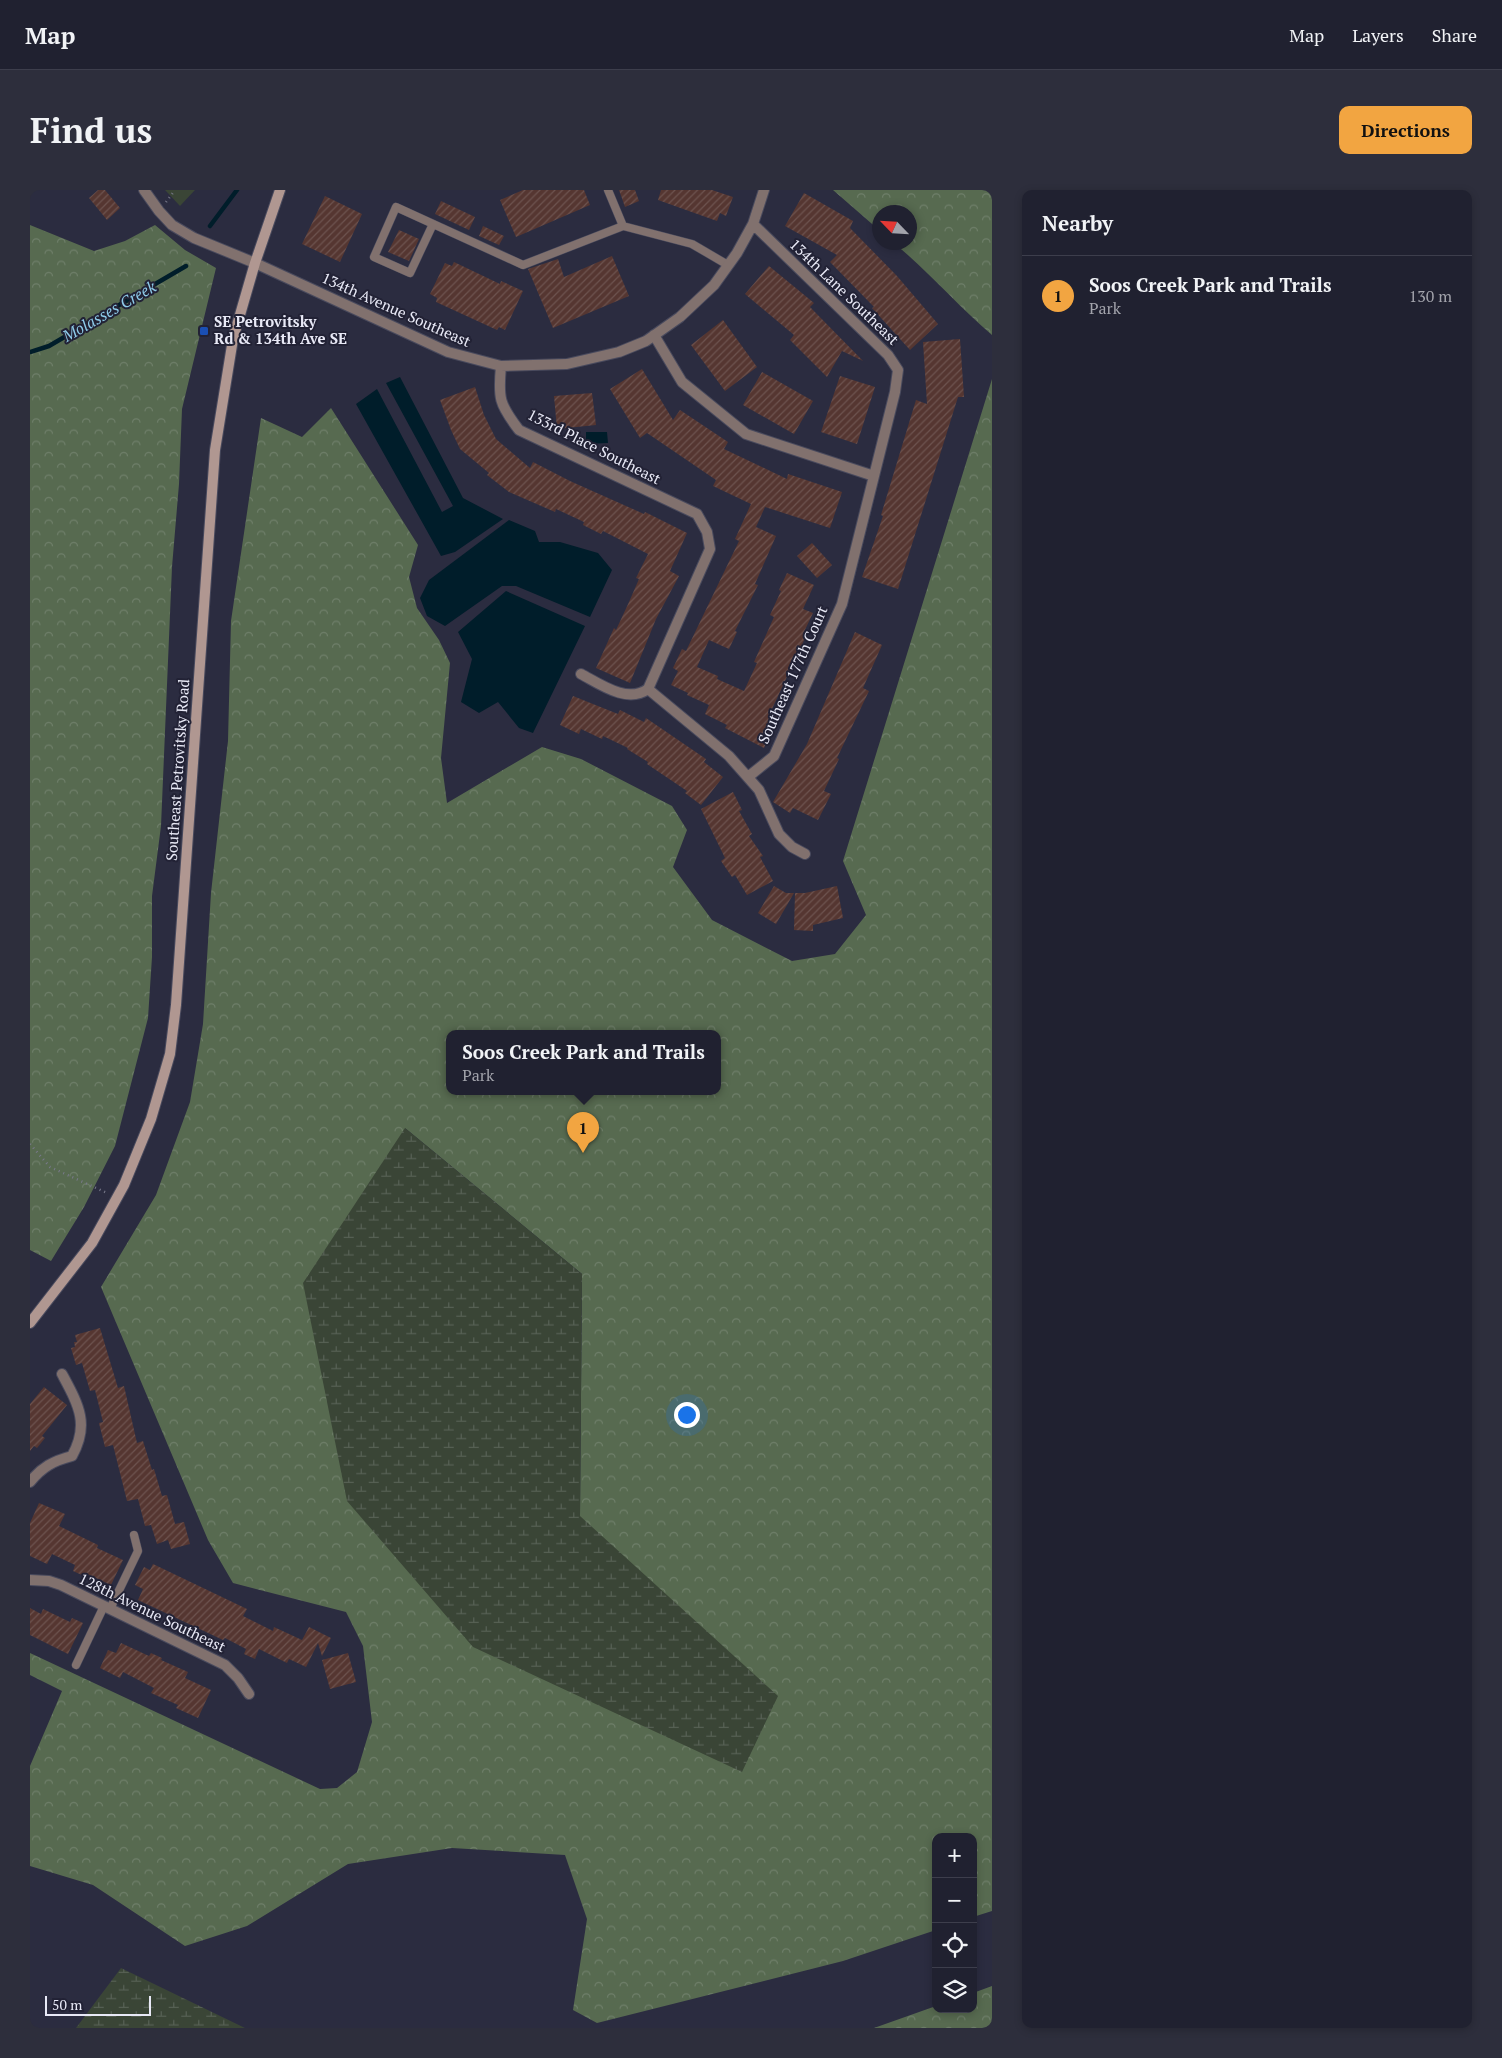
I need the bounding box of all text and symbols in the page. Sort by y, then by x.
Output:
text: Map [25,19,75,51]
text: Map [1289,23,1324,47]
text: Layers [1352,23,1404,47]
text: Share [1432,23,1477,47]
button: Directions [1339,106,1472,154]
text: Find us [30,107,152,153]
north arrow [872,205,917,250]
text: Nearby [1042,209,1113,237]
street label: 134th Lane Southeast [786,234,904,349]
street label: 134th Avenue Southeast [319,267,474,351]
text: Soos Creek Park and Trails [1089,272,1332,297]
water label: Molasses Creek [57,275,160,347]
text: 1 [1053,285,1063,307]
text: 130 m [1409,285,1452,307]
text: Park [1089,297,1121,319]
place label: SE Petrovitsky Rd & 134th Ave SE [214,311,347,348]
marker: SE Petrovitsky Rd & 134th Ave SE [198,325,210,337]
street label: 133rd Place Southeast [524,404,665,489]
street label: Southeast 177th Court [753,602,832,747]
street label: Southeast Petrovitsky Road [161,678,193,861]
popup [446,1030,721,1095]
text: Soos Creek Park and Trails [462,1039,705,1064]
text: Park [462,1064,494,1086]
pin: 1 [567,1112,599,1153]
your location [674,1402,700,1428]
street label: 128th Avenue Southeast [76,1568,230,1657]
map controls [932,1833,977,2013]
button: + [932,1833,977,1878]
button: − [932,1878,977,1923]
button: locate [932,1923,977,1968]
button: layers [932,1968,977,2013]
scale bar [45,1993,151,2016]
text: 50 m [52,1995,82,2014]

